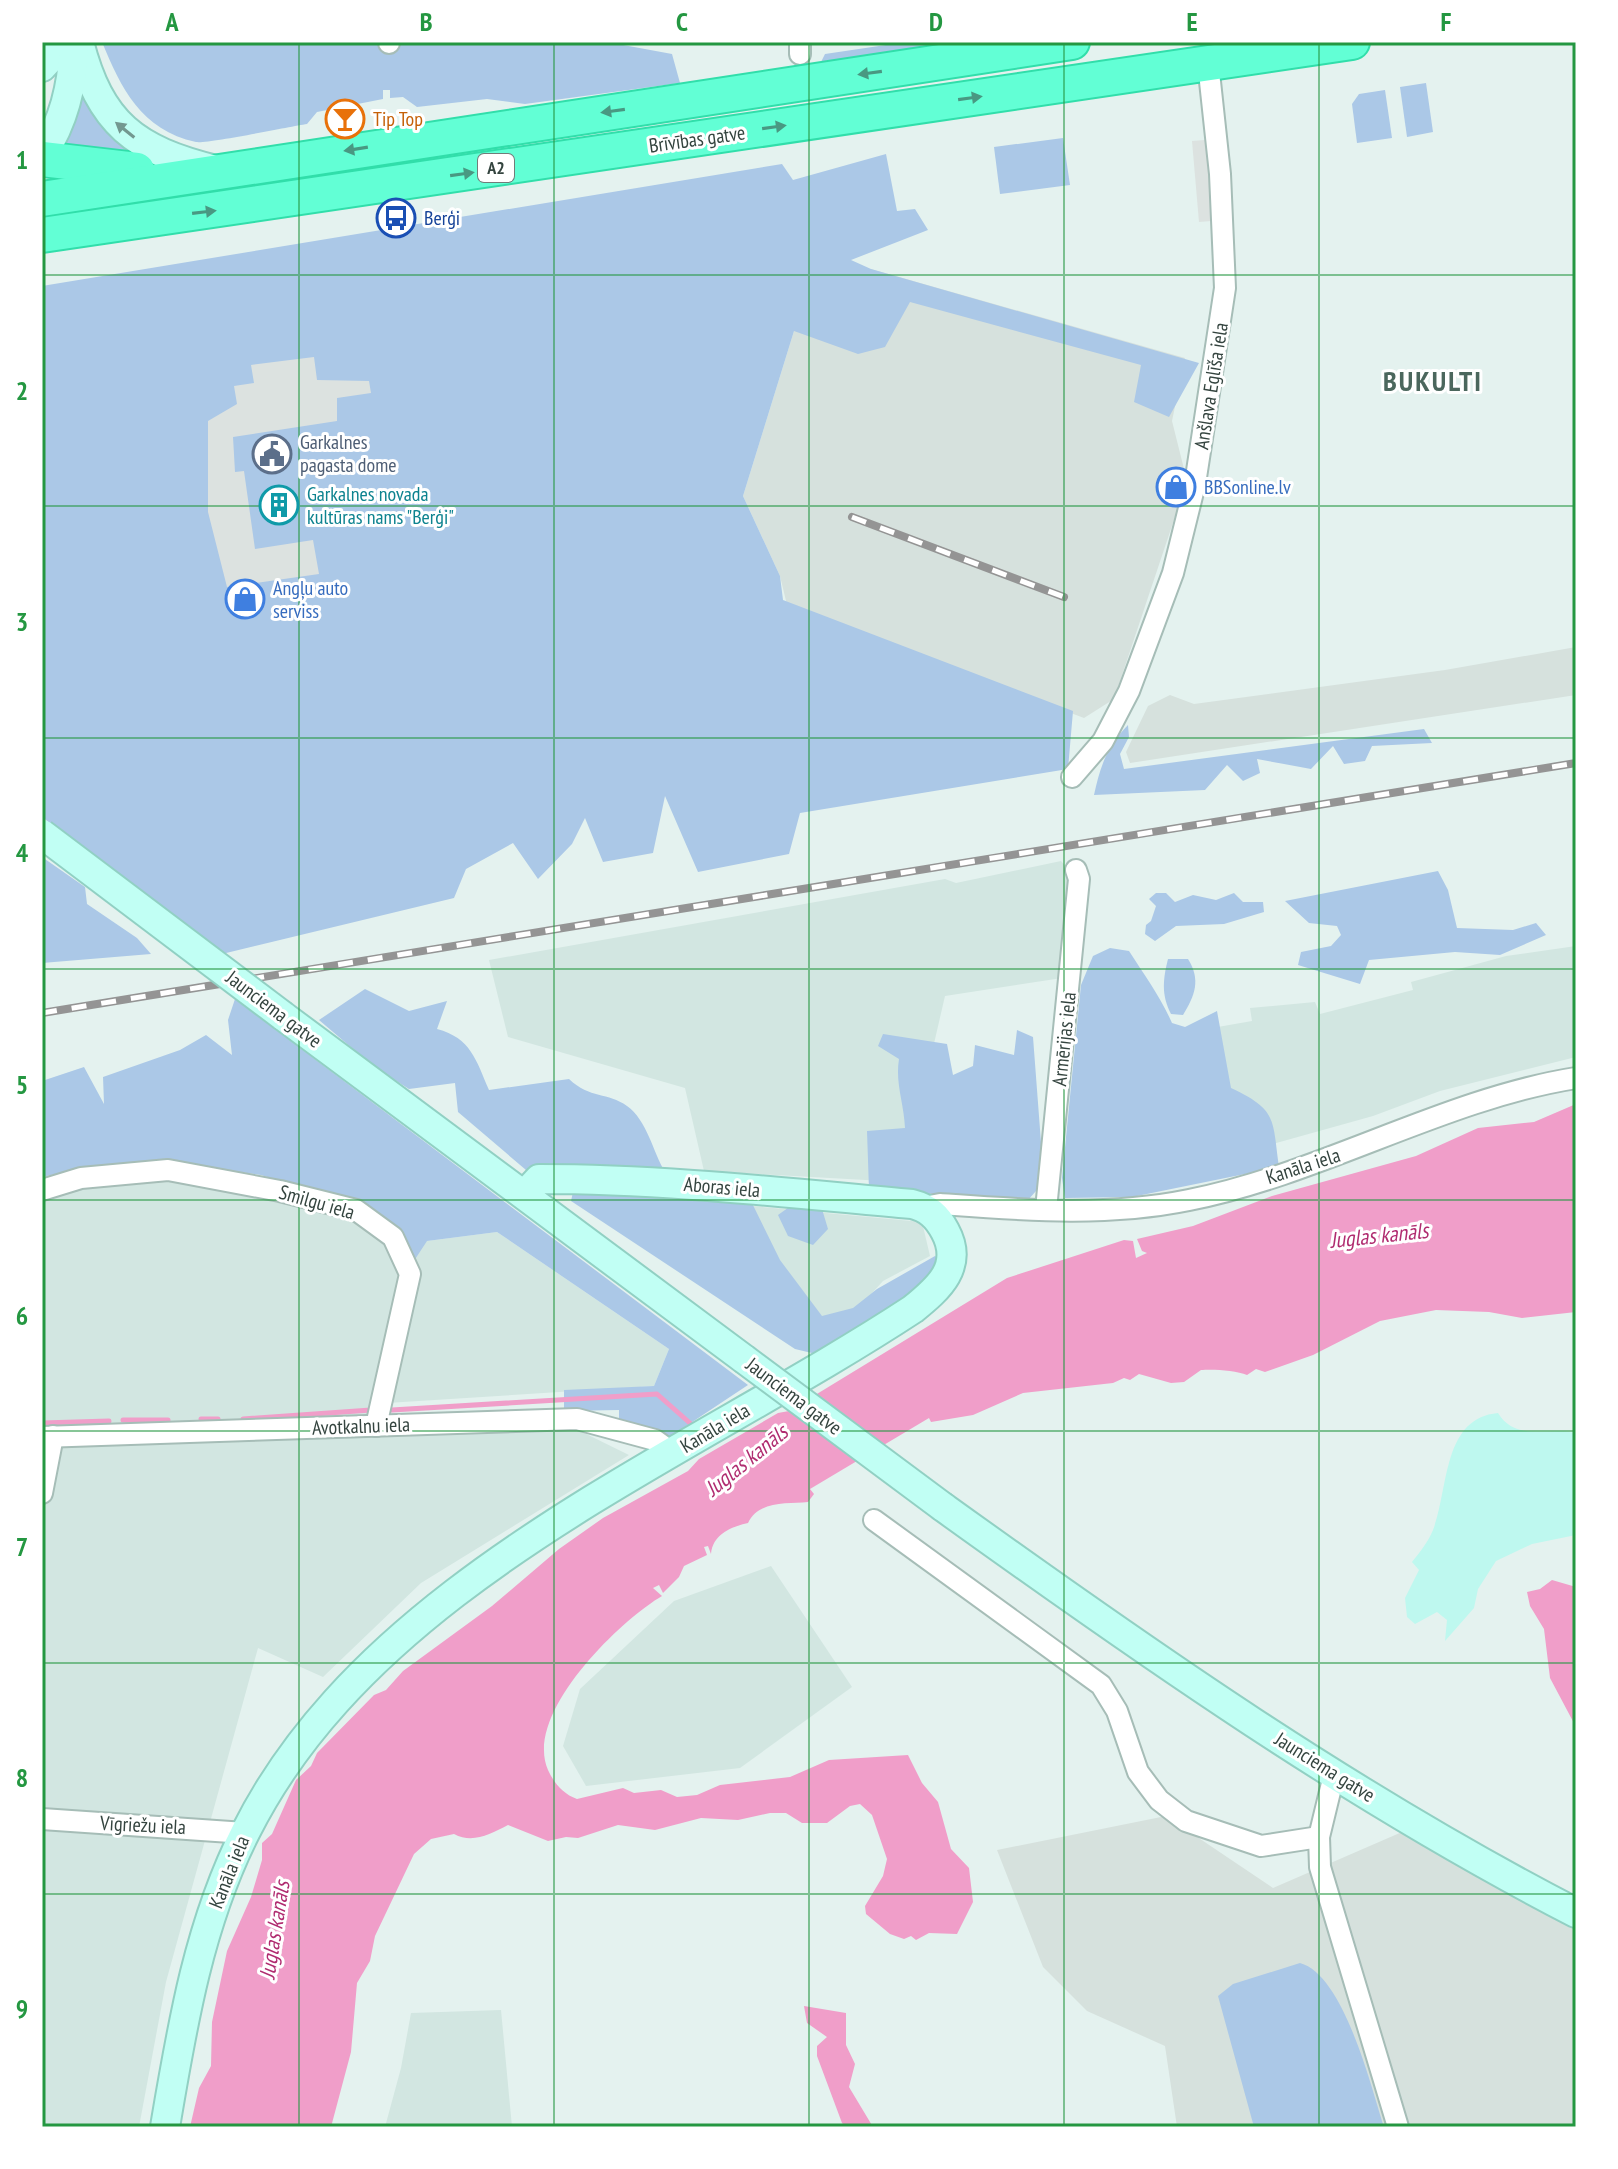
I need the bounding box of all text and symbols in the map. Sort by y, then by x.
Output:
text: A [164,5,179,38]
text: B [420,5,433,38]
text: C [676,5,688,38]
text: D [929,5,943,38]
text: E [1186,5,1198,38]
text: F [1441,5,1452,38]
one-way arrow [857,67,882,80]
one-way arrow [958,91,983,104]
bar icon: Tip Top [324,98,366,140]
one-way arrow [600,105,625,118]
place label: Tip Top [373,106,423,132]
street label: Brīvības gatve [647,119,747,159]
one-way arrow [762,120,787,133]
one-way arrow [115,122,135,138]
text: 1 [16,143,28,176]
one-way arrow [343,144,368,156]
road number: A2 [478,154,514,182]
one-way arrow [449,167,474,180]
bus stop icon: Berģi [375,197,417,239]
place label: Berģi [424,205,460,231]
one-way arrow [192,206,217,219]
street label: Anšlava Eglīša iela [1188,321,1234,451]
district label: BUKULTI [1383,362,1483,399]
text: 2 [16,374,28,407]
place label: Garkalnes pagasta dome [300,429,396,478]
public building icon: Garkalnes pagasta dome [251,433,293,475]
shop icon: BBSonline.lv [1155,466,1197,508]
place label: BBSonline.lv [1204,474,1291,500]
place label: Garkalnes novada kultūras nams "Berģi" [307,481,454,530]
building icon: Garkalnes novada kultūras nams "Berģi" [258,484,300,526]
place label: Angļu auto serviss [273,575,348,624]
shop icon: Angļu auto serviss [224,578,266,620]
text: 3 [16,605,28,638]
text: 4 [16,836,29,869]
street label: Jaunciema gatve [220,964,327,1053]
street label: Armērijas iela [1046,991,1082,1087]
text: 5 [16,1068,28,1101]
street label: Kanāla iela [1263,1142,1343,1190]
street label: Aboras iela [683,1171,761,1203]
street label: Smilgu iela [276,1179,358,1225]
water label: Juglas kanāls [1327,1216,1432,1254]
text: 6 [16,1299,28,1332]
street label: Jaunciema gatve [740,1351,847,1440]
street label: Kanāla iela [676,1397,754,1459]
street label: Avotkalnu iela [312,1411,410,1441]
water label: Juglas kanāls [698,1416,795,1503]
text: 7 [16,1530,28,1563]
street label: Jaunciema gatve [1269,1725,1380,1808]
text: 8 [16,1761,28,1794]
street label: Vīgriežu iela [98,1810,187,1840]
street label: Kanāla iela [203,1832,255,1912]
water label: Juglas kanāls [252,1877,296,1982]
text: 9 [16,1992,28,2025]

